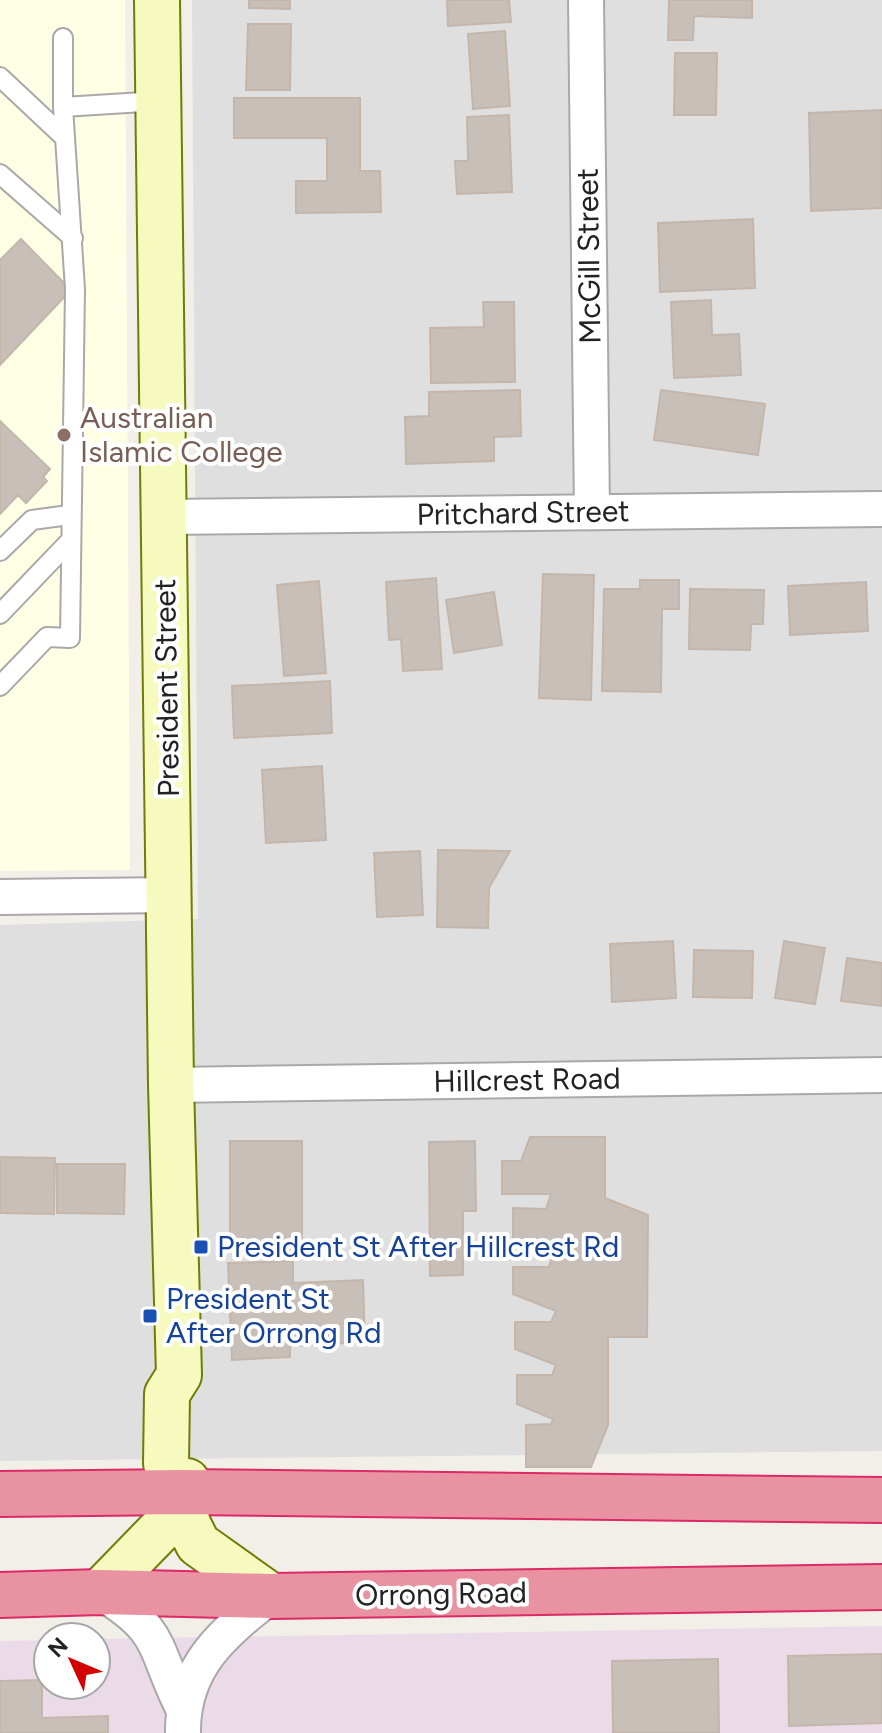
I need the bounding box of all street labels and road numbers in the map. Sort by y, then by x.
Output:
street label: McGill Street [568,168,609,344]
street label: Pritchard Street [416,492,630,533]
street label: President Street [146,579,187,797]
street label: Hillcrest Road [433,1059,621,1100]
street label: Orrong Road [355,1574,527,1613]

